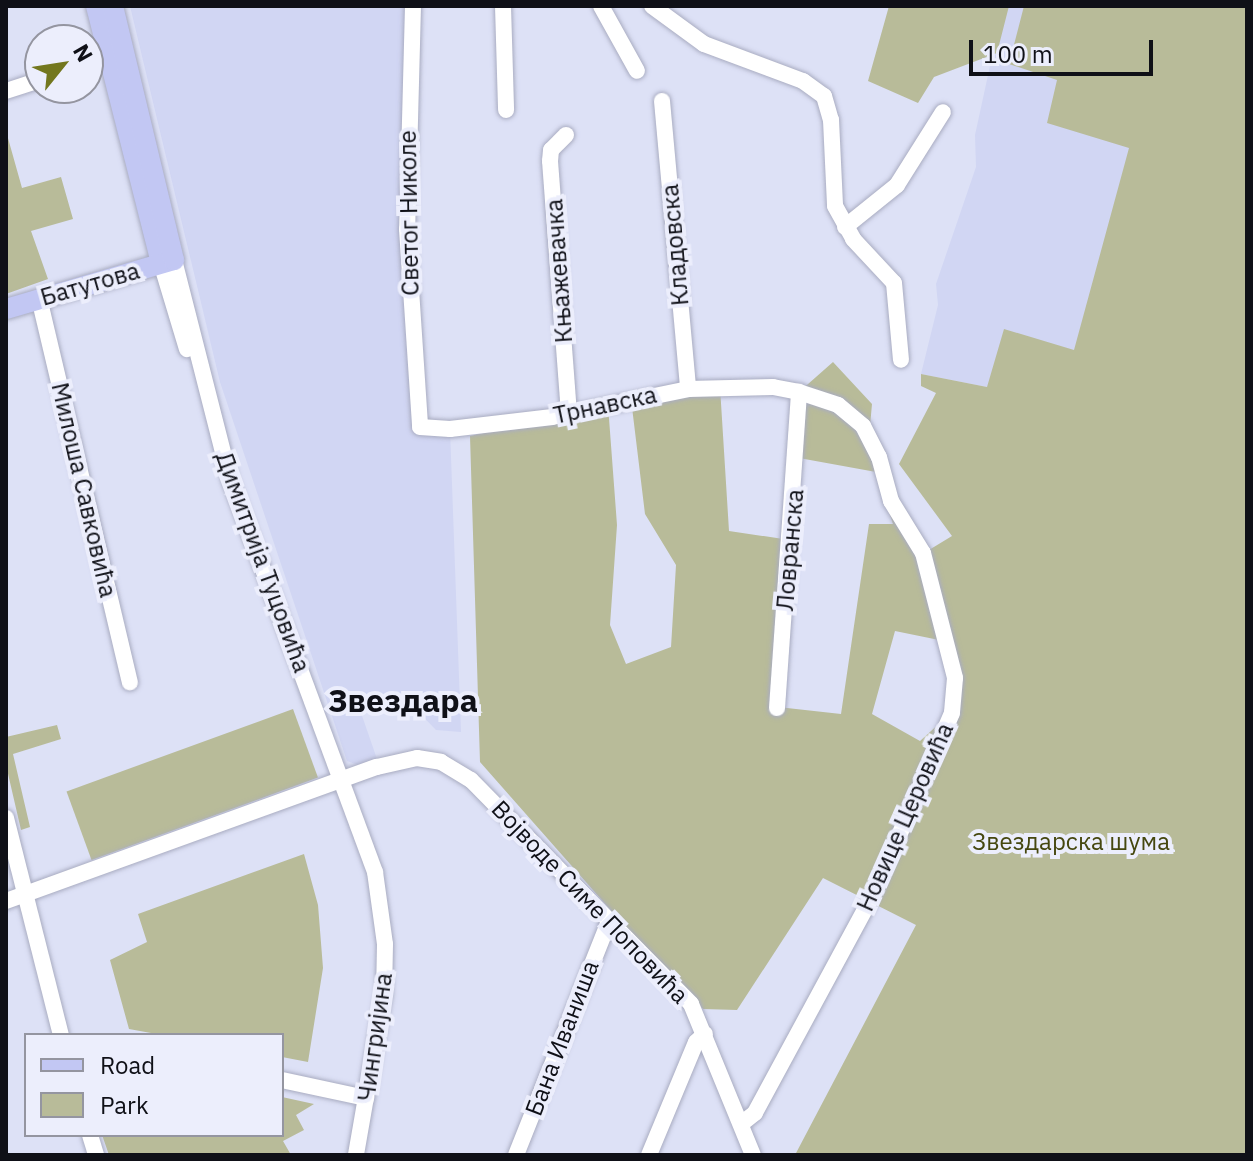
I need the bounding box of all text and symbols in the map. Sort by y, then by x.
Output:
north arrow [24,24,104,104]
scale bar [973,24,1157,74]
text: 100 m [983,38,1053,70]
text: N [67,39,100,67]
street label: Светог Николе [393,130,425,296]
street label: Кладовска [655,183,695,307]
street label: Књажевачка [540,198,578,344]
street label: Батутова [37,256,143,312]
street label: Милоша Савковића [45,380,123,600]
street label: Трнавска [551,380,659,430]
street label: Димитрија Туцовића [210,448,316,676]
street label: Ловранска [770,488,810,612]
district label: Звездара [328,681,478,719]
street label: Новице Церовића [851,718,959,916]
street label: Војводе Симе Поповића [486,795,694,1009]
park label: Звездарска шума [972,828,1170,856]
street label: Бана Иваниша [519,956,605,1120]
street label: Чингријина [352,971,398,1103]
legend [24,1033,284,1137]
text: Road [100,1049,155,1081]
text: Park [100,1089,149,1121]

